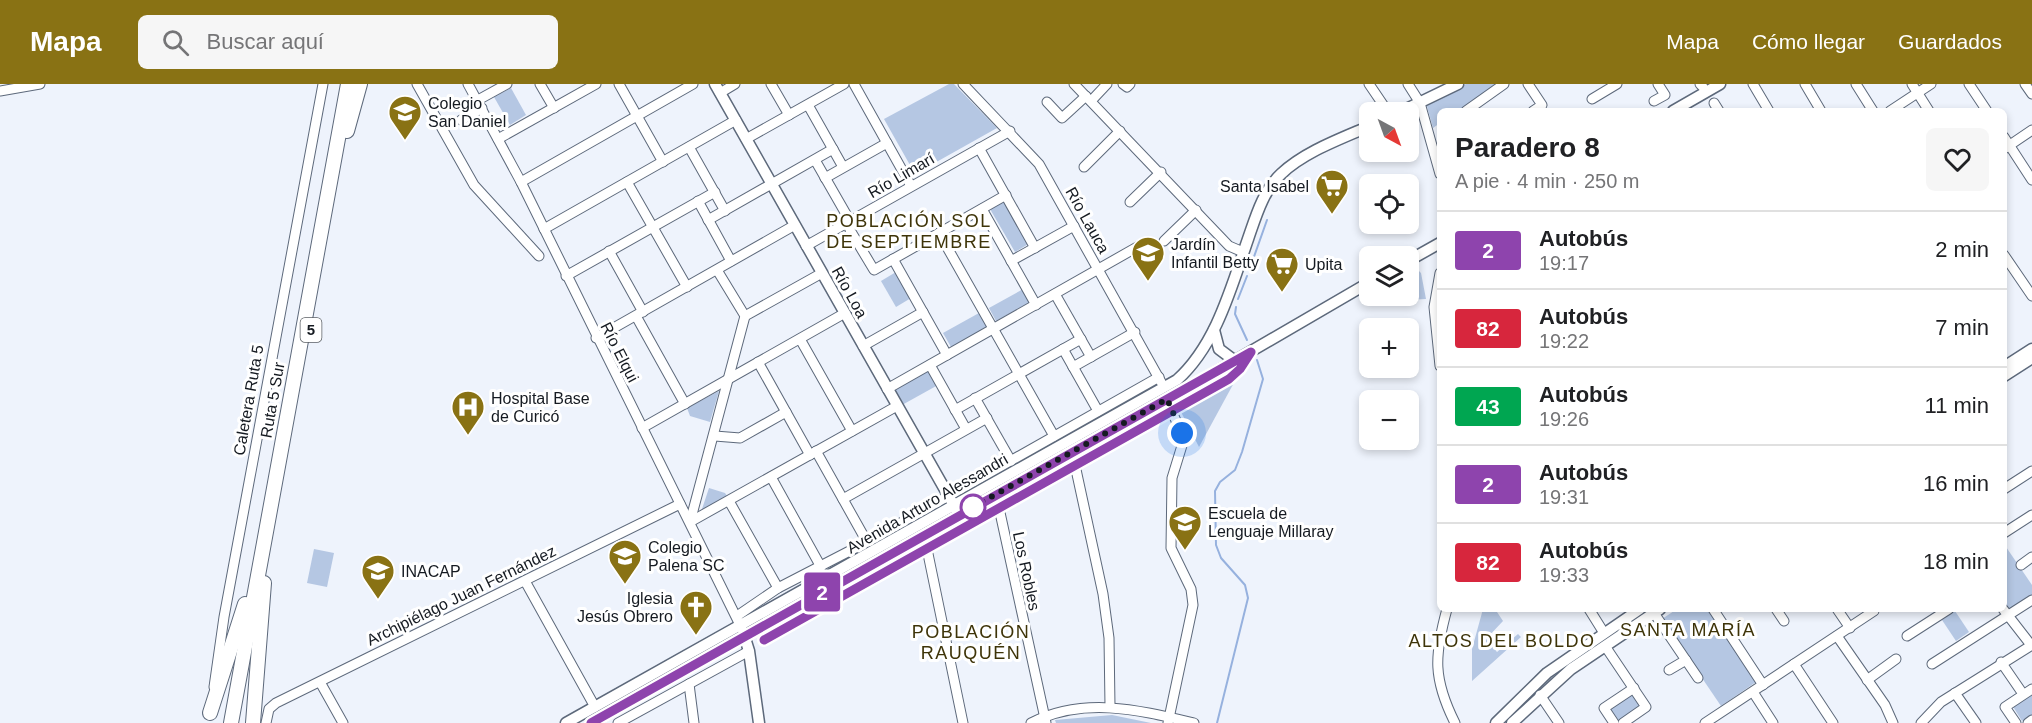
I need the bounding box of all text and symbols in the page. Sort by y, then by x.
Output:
search box [138,15,558,69]
text: Mapa [30,26,102,57]
icon: search [159,26,192,59]
text: Buscar aquí [207,29,324,54]
text: Mapa [1666,30,1719,53]
text: Cómo llegar [1752,30,1865,53]
text: Guardados [1898,30,2002,53]
school or university icon: Colegio San Daniel [387,94,423,141]
place label: Colegio San Daniel [428,95,506,130]
north arrow [1359,102,1419,162]
map controls [1359,102,1419,450]
button: heart [1926,128,1989,191]
text: Paradero 8 [1455,132,1600,163]
street label: Río Limarí [865,149,938,201]
supermarket icon: Santa Isabel [1314,168,1350,215]
text: A pie · 4 min · 250 m [1455,170,1640,192]
button: locate [1359,174,1419,234]
place label: Santa Isabel [1220,178,1309,195]
street label: Río Lauca [1062,184,1113,256]
district label: POBLACIÓN SOL DE SEPTIEMBRE [826,210,992,252]
text: Autobús [1539,226,1628,251]
school or university icon: Jardín Infantil Betty [1130,235,1166,282]
place label: Jardín Infantil Betty [1171,236,1259,271]
text: 2 min [1935,237,1989,262]
text: 2 [1482,239,1494,262]
supermarket icon: Upita [1264,246,1300,293]
button: layers [1359,246,1419,306]
text: 19:17 [1539,252,1589,274]
place label: Upita [1305,256,1342,273]
street label: Río Loa [829,264,871,321]
text: Autobús [1539,304,1628,329]
text: 7 min [1935,315,1989,340]
text: 82 [1476,317,1500,340]
road number: 5 [300,318,322,342]
button: + [1359,318,1419,378]
street label: Río Elqui [597,319,642,385]
text: 19:22 [1539,330,1589,352]
street label: Caletera Ruta 5 [230,343,267,457]
street label: Ruta 5 Sur [257,360,288,439]
text: Autobús [1539,382,1628,407]
hospital icon: Hospital Base de Curicó [450,389,486,436]
place label: Hospital Base de Curicó [491,390,590,425]
button: − [1359,390,1419,450]
text: 11 min [1925,393,1989,418]
text: 43 [1476,395,1500,418]
text: 19:26 [1539,408,1589,430]
your location [1167,418,1197,448]
street label: Avenida Arturo Alessandri [844,450,1011,557]
text: Autobús [1539,460,1628,485]
text: 16 min [1923,471,1989,496]
text: 2 [1482,473,1494,496]
text: 19:31 [1539,486,1589,508]
unlabelled marker [960,494,986,520]
school or university icon: Escuela de Lenguaje Millaray [1167,504,1203,551]
place label: Escuela de Lenguaje Millaray [1208,505,1333,540]
street label: Los Robles [1010,530,1043,612]
school or university icon: Colegio Palena SC [607,538,643,585]
text: Autobús [1539,538,1628,563]
place label: Colegio Palena SC [648,539,725,574]
street label: Archipiélago Juan Fernández [364,542,558,649]
text: 18 min [1923,549,1989,574]
text: 82 [1476,551,1500,574]
school or university icon: INACAP [360,553,396,600]
place label: INACAP [401,563,461,580]
text: 19:33 [1539,564,1589,586]
line badge: 2 [802,572,842,612]
text: 2 [816,581,828,604]
church icon: Iglesia Jesús Obrero [678,589,714,636]
place label: Iglesia Jesús Obrero [577,590,673,625]
district label: SANTA MARÍA [1620,620,1756,640]
district label: POBLACIÓN RAUQUÉN [912,621,1030,663]
district label: ALTOS DEL BOLDO [1408,631,1596,651]

